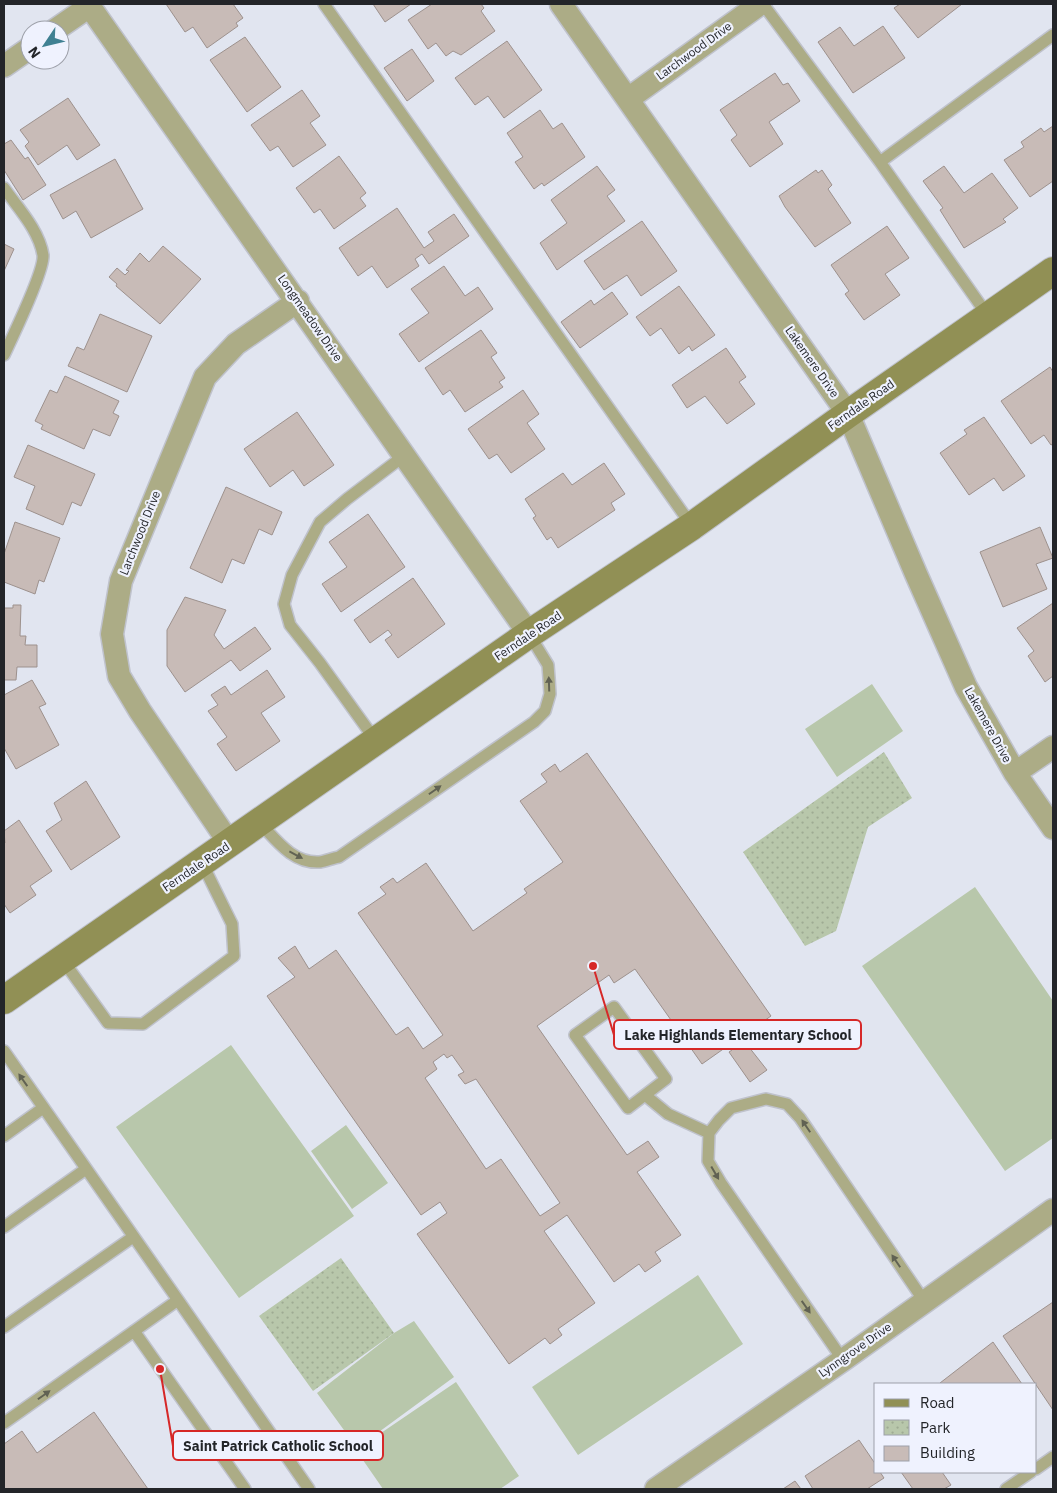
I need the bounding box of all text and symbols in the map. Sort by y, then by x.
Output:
street label: Larchwood Drive [653,18,735,83]
north arrow [20,20,70,70]
text: N [24,43,45,62]
street label: Longmeadow Drive [275,271,346,364]
street label: Lakemere Drive [782,323,843,401]
street label: Ferndale Road [825,376,897,433]
street label: Larchwood Drive [116,488,163,577]
street label: Ferndale Road [491,608,564,664]
one-way arrow [545,676,553,692]
street label: Lakemere Drive [962,684,1016,765]
one-way arrow [429,785,442,795]
street label: Ferndale Road [159,839,232,895]
one-way arrow [288,851,303,859]
callout: Lake Highlands Elementary School [614,1020,861,1049]
text: Lake Highlands Elementary School [624,1026,852,1044]
one-way arrow [18,1073,28,1086]
one-way arrow [801,1119,811,1133]
one-way arrow [710,1166,719,1179]
one-way arrow [892,1254,901,1268]
one-way arrow [801,1300,811,1314]
street label: Lynngrove Drive [815,1319,894,1380]
legend [874,1383,1037,1473]
one-way arrow [37,1390,50,1400]
text: Road [920,1393,955,1412]
text: Park [920,1418,950,1437]
callout: Saint Patrick Catholic School [173,1431,383,1460]
text: Saint Patrick Catholic School [183,1437,373,1455]
text: Building [920,1443,975,1462]

